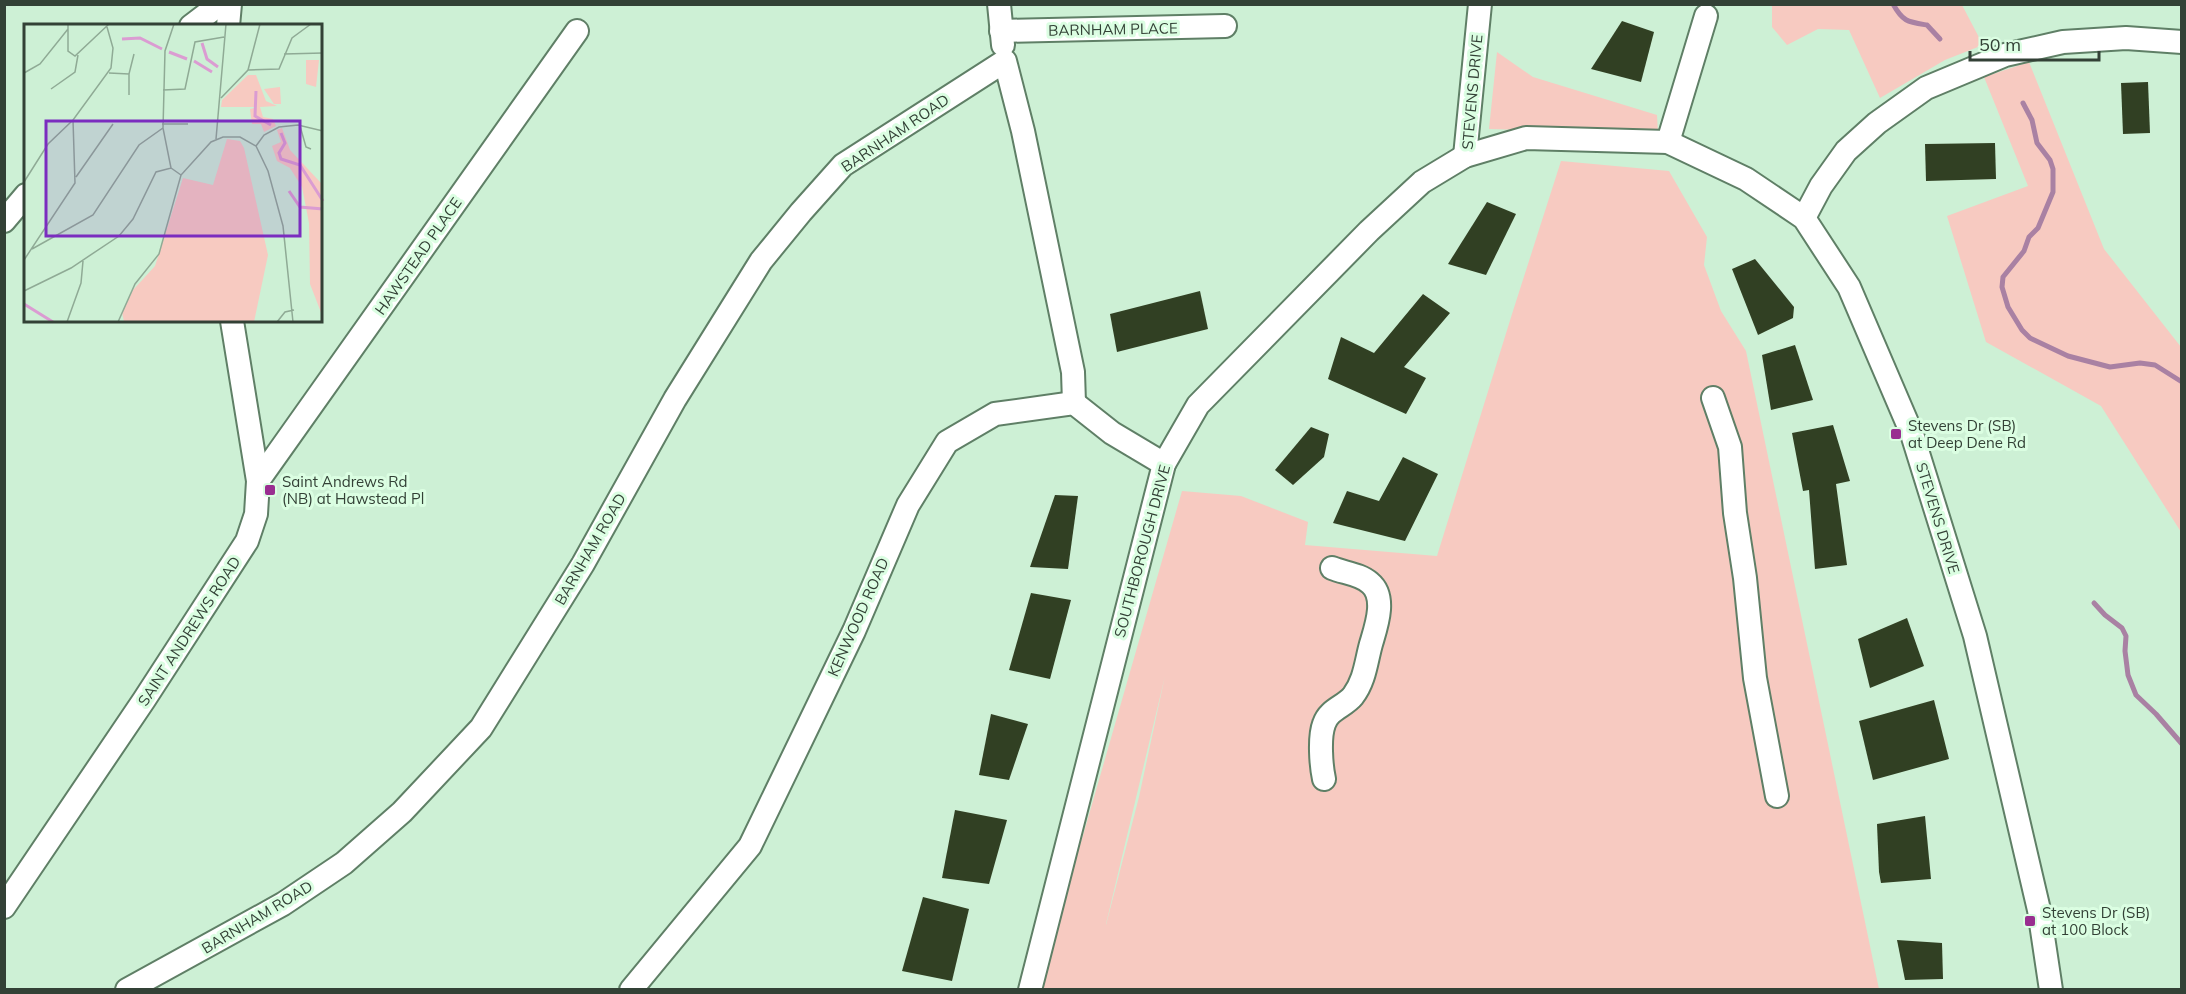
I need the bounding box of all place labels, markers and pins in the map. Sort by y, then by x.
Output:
place label: Stevens Dr (SB) at Deep Dene Rd [1908,416,2026,452]
marker: Stevens Dr (SB) at Deep Dene Rd [1889,427,1903,441]
place label: Saint Andrews Rd (NB) at Hawstead Pl [282,472,424,508]
marker: Saint Andrews Rd (NB) at Hawstead Pl [263,483,277,497]
place label: Stevens Dr (SB) at 100 Block [2042,903,2150,939]
marker: Stevens Dr (SB) at 100 Block [2023,914,2037,928]

